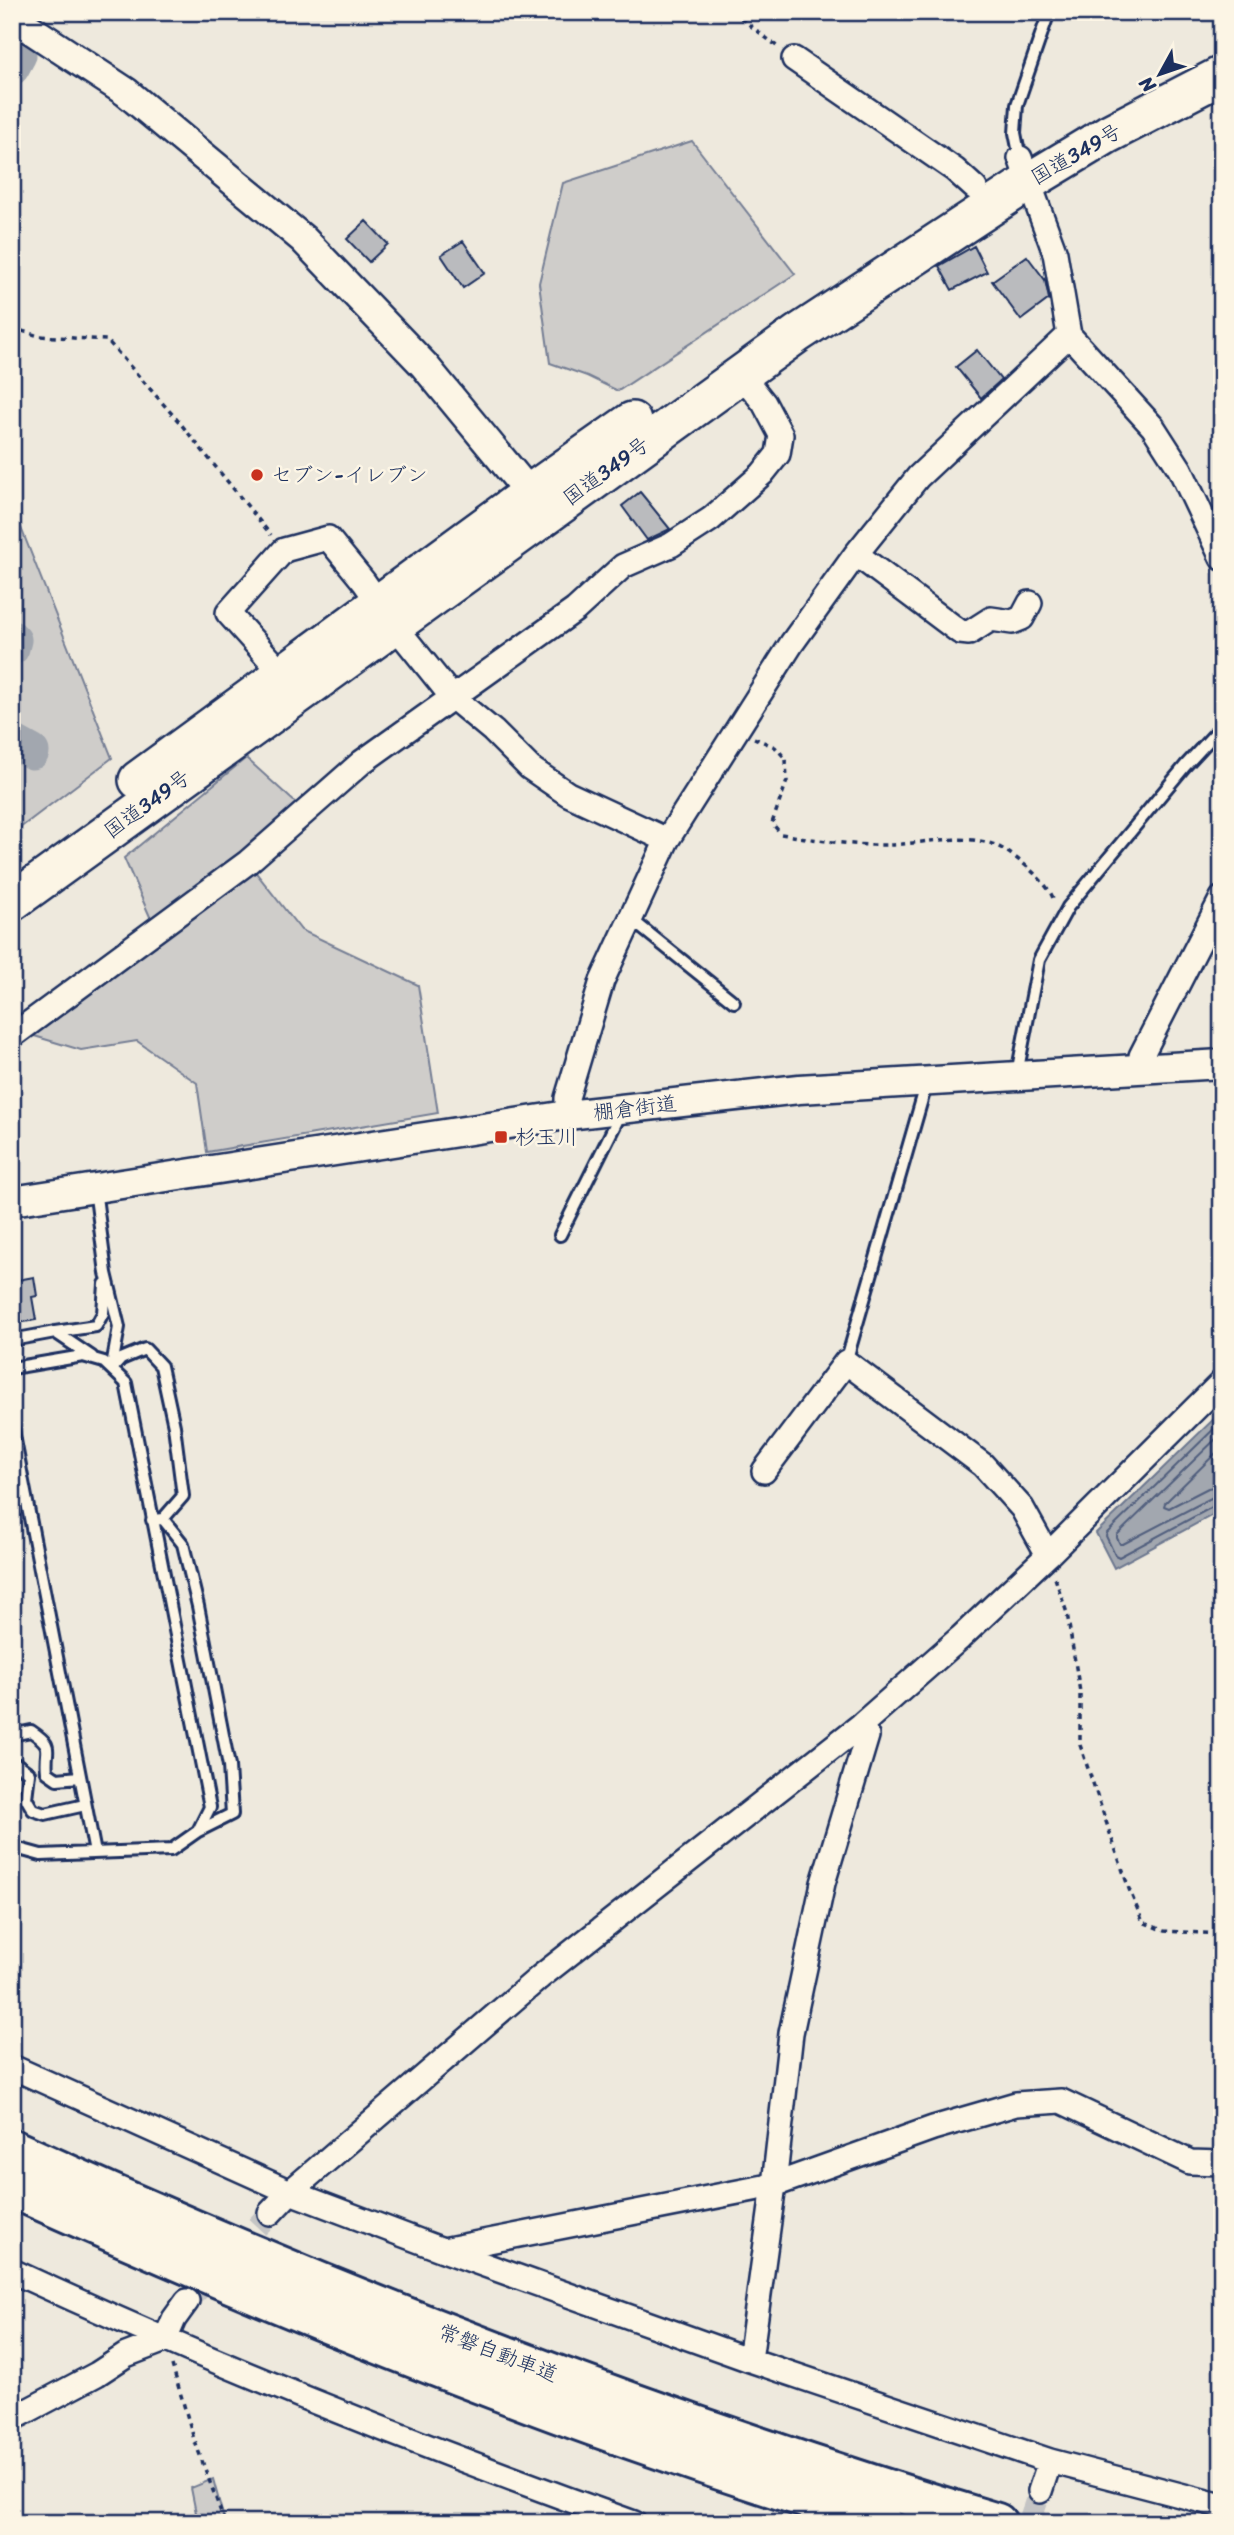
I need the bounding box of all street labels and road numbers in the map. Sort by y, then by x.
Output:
street label: 国道349号 [1023,112,1129,196]
street label: 国道349号 [554,426,658,516]
street label: 国道349号 [95,759,199,849]
street label: 棚倉街道 [591,1084,679,1132]
street label: 常磐自動車道 [432,2313,564,2393]

